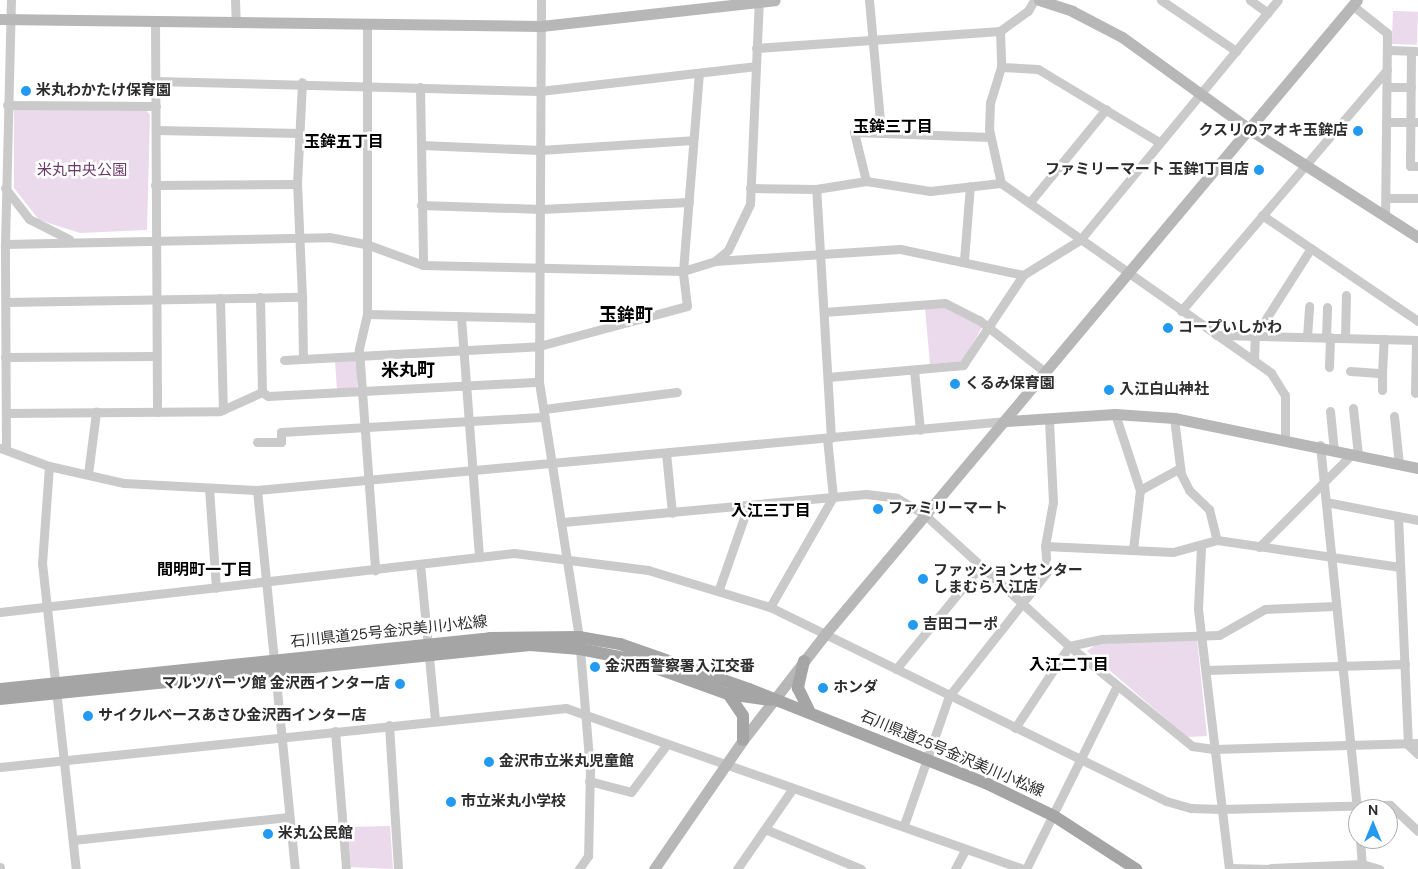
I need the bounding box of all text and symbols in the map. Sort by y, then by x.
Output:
place label: 米丸わかたけ保育園 [36,82,171,100]
marker: 米丸わかたけ保育園 [20,85,32,97]
district label: 玉鉾三丁目 [853,117,933,137]
place label: クスリのアオキ玉鉾店 [1198,122,1348,140]
marker: クスリのアオキ玉鉾店 [1352,125,1364,137]
district label: 玉鉾五丁目 [304,132,384,152]
place label: ファミリーマート 玉鉾1丁目店 [1045,161,1249,179]
park label: 米丸中央公園 [37,162,127,180]
marker: ファミリーマート 玉鉾1丁目店 [1253,164,1265,176]
district label: 玉鉾町 [599,304,653,326]
place label: コープいしかわ [1178,319,1283,337]
marker: コープいしかわ [1162,322,1174,334]
district label: 米丸町 [381,359,435,381]
place label: くるみ保育園 [965,375,1055,393]
marker: くるみ保育園 [949,378,961,390]
place label: 入江白山神社 [1119,381,1209,399]
marker: 入江白山神社 [1103,384,1115,396]
place label: ファミリーマート [888,500,1008,518]
district label: 入江三丁目 [731,501,811,521]
marker: ファミリーマート [872,503,884,515]
district label: 間明町一丁目 [157,560,253,580]
place label: ファッションセンター しまむら入江店 [933,561,1083,596]
marker: ファッションセンター しまむら入江店 [917,573,929,585]
street label: 石川県道25号金沢美川小松線 [290,613,488,651]
place label: 吉田コーポ [923,616,998,634]
marker: 吉田コーポ [907,619,919,631]
district label: 入江二丁目 [1029,655,1109,675]
place label: 金沢西警察署入江交番 [605,658,755,676]
marker: 金沢西警察署入江交番 [589,661,601,673]
place label: マルツパーツ館 金沢西インター店 [161,675,390,693]
marker: マルツパーツ館 金沢西インター店 [394,678,406,690]
place label: ホンダ [833,679,878,697]
marker: ホンダ [817,682,829,694]
place label: サイクルベースあさひ金沢西インター店 [98,707,368,725]
street label: 石川県道25号金沢美川小松線 [857,707,1047,801]
marker: サイクルベースあさひ金沢西インター店 [82,710,94,722]
place label: 金沢市立米丸児童館 [499,753,634,771]
marker: 金沢市立米丸児童館 [483,756,495,768]
place label: 市立米丸小学校 [461,793,566,811]
marker: 市立米丸小学校 [445,796,457,808]
north arrow [1348,799,1398,849]
text: N [1368,801,1378,819]
place label: 米丸公民館 [278,825,353,843]
marker: 米丸公民館 [262,828,274,840]

